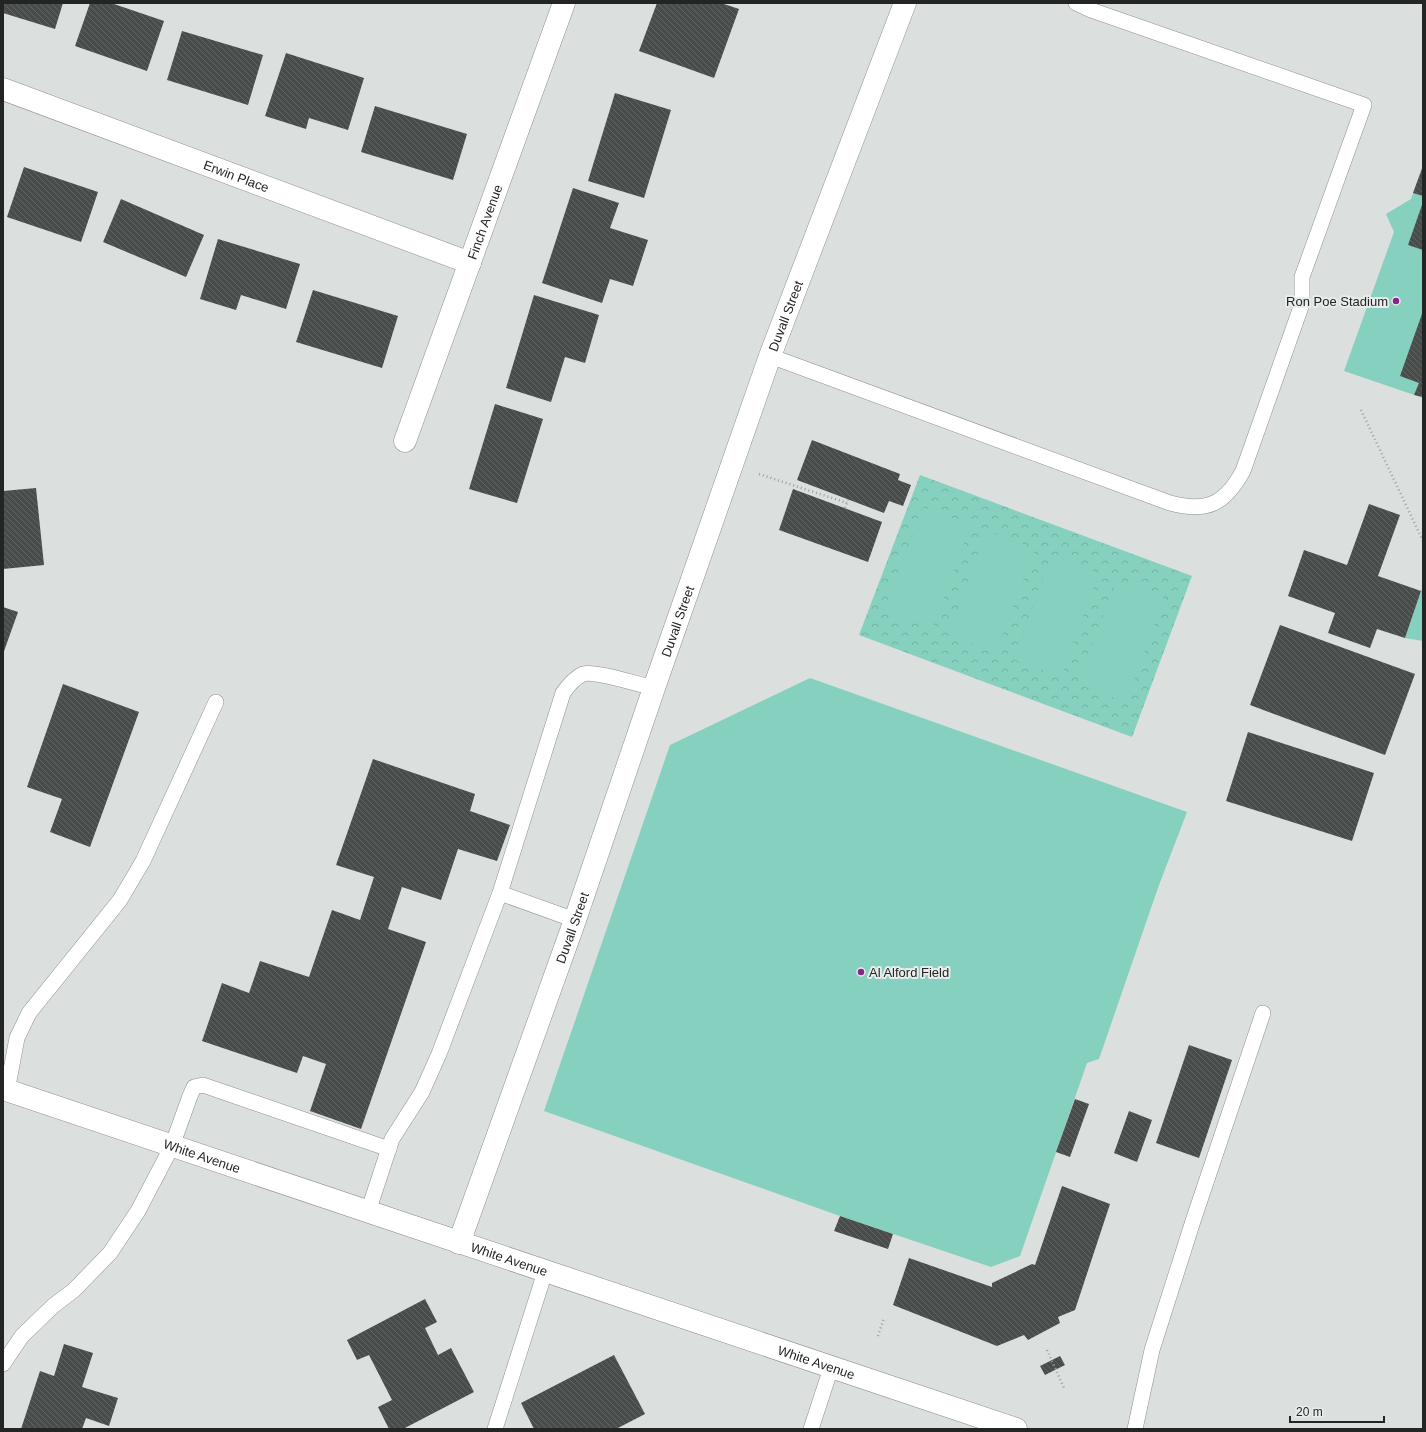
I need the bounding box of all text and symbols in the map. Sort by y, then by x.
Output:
street label: Erwin Place [202,157,271,195]
street label: Finch Avenue [464,182,505,261]
street label: Duvall Street [765,278,806,353]
place label: Ron Poe Stadium [1286,294,1388,309]
marker: Ron Poe Stadium [1391,296,1401,306]
street label: Duvall Street [658,583,697,659]
street label: Duvall Street [553,890,592,965]
place label: Al Alford Field [869,965,949,980]
marker: Al Alford Field [856,967,866,977]
street label: White Avenue [162,1136,242,1176]
street label: White Avenue [469,1239,550,1279]
street label: White Avenue [776,1342,857,1382]
scale bar [1290,1398,1384,1424]
text: 20 m [1296,1405,1323,1419]

